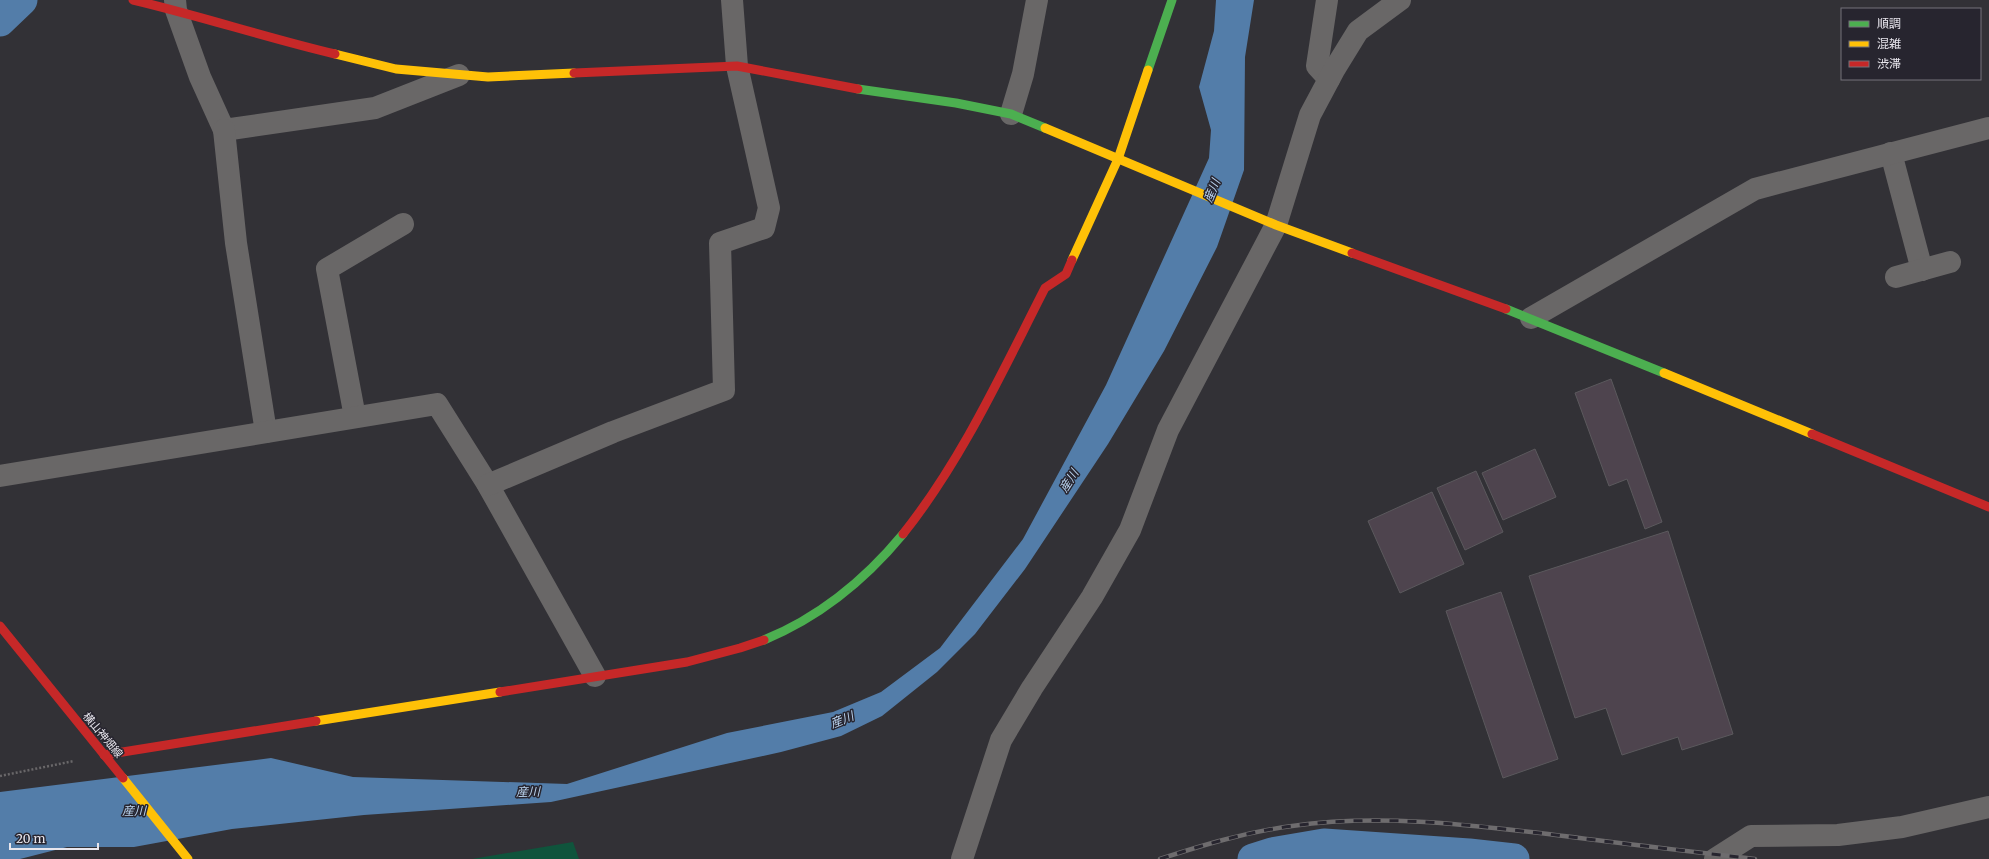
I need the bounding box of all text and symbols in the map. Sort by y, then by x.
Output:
legend [1841,8,1981,80]
text: 順調 [1877,16,1901,31]
text: 混雑 [1877,36,1901,51]
text: 渋滞 [1877,56,1901,71]
water label: 産川 [1200,175,1224,205]
water label: 産川 [1056,465,1082,495]
water label: 産川 [828,707,858,731]
street label: 横山神畑線 [80,709,126,761]
water label: 産川 [516,784,542,799]
water label: 産川 [122,803,148,818]
scale bar [10,825,98,851]
text: 20 m [16,831,45,846]

